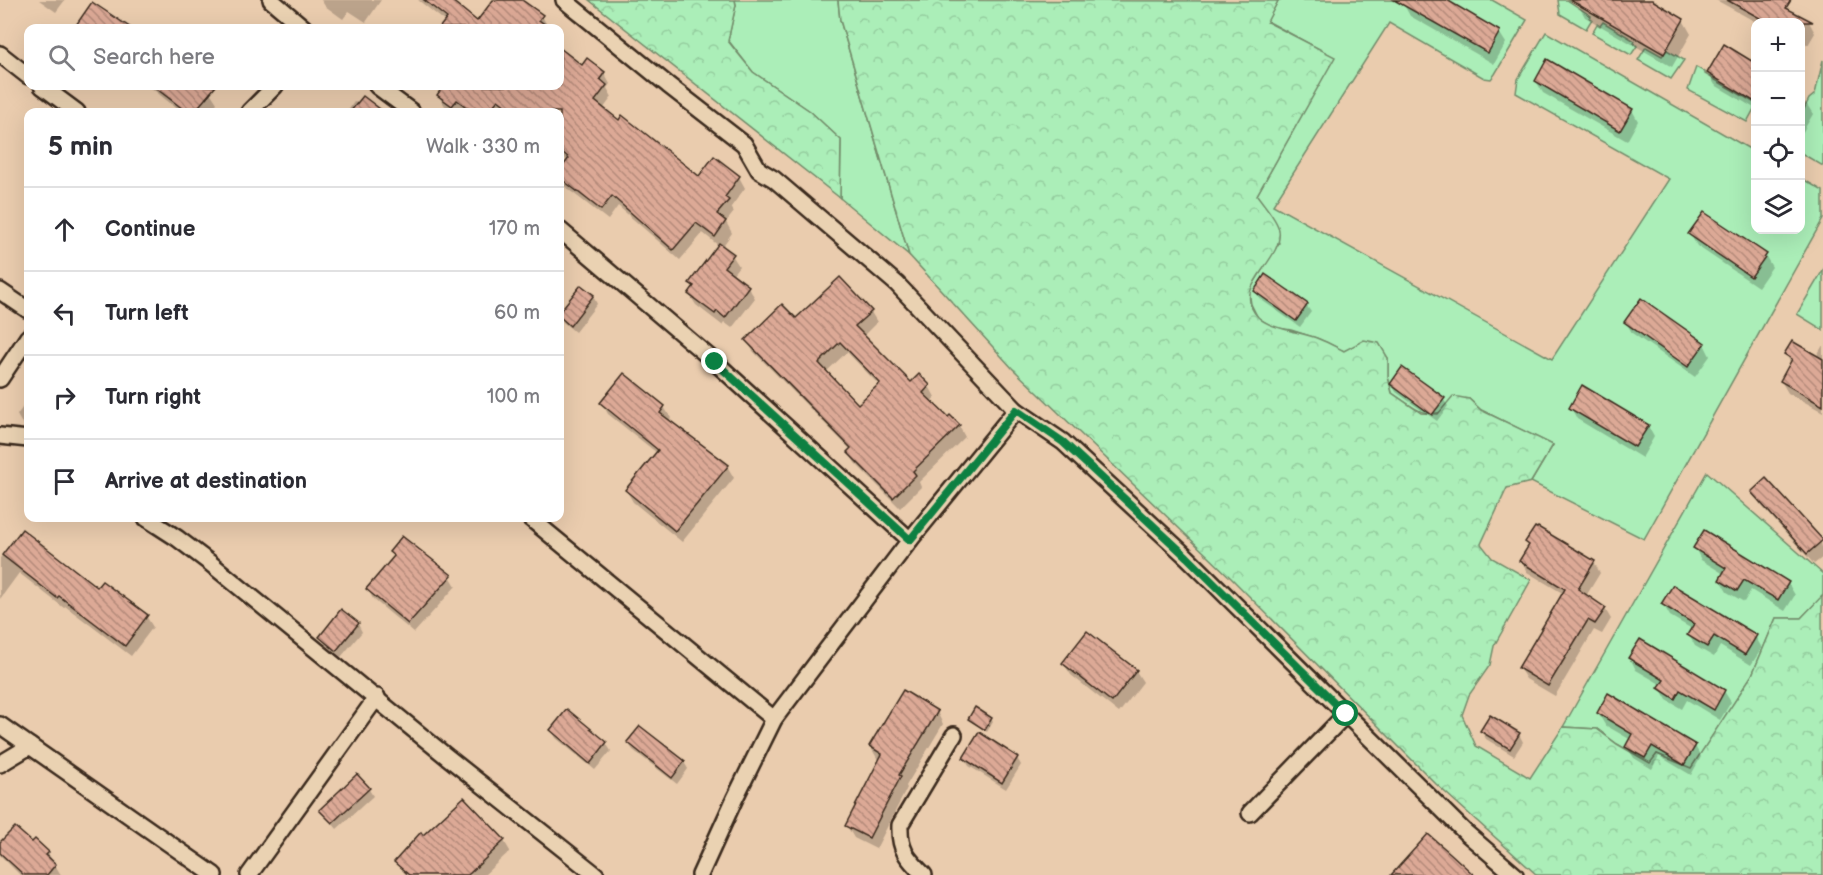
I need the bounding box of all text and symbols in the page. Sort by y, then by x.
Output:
map controls [1751,18,1805,234]
button: + [1751,18,1805,72]
search box [24,24,564,90]
icon: search [45,41,78,74]
text: Search here [93,44,215,71]
button: − [1751,72,1805,126]
button: locate [1751,126,1805,180]
text: 5 min [48,132,113,163]
text: Walk · 330 m [426,135,540,159]
button: layers [1751,180,1805,234]
icon: ahead [48,213,81,246]
text: Continue [105,216,195,243]
text: 170 m [489,217,540,241]
icon: left [48,297,81,330]
text: Turn left [105,300,189,327]
text: 60 m [494,301,540,325]
route end [701,348,727,374]
icon: right [48,381,81,414]
text: Turn right [105,384,201,411]
text: 100 m [487,385,540,409]
icon: arrive [48,465,81,498]
text: Arrive at destination [105,468,307,495]
route start [1332,700,1358,726]

